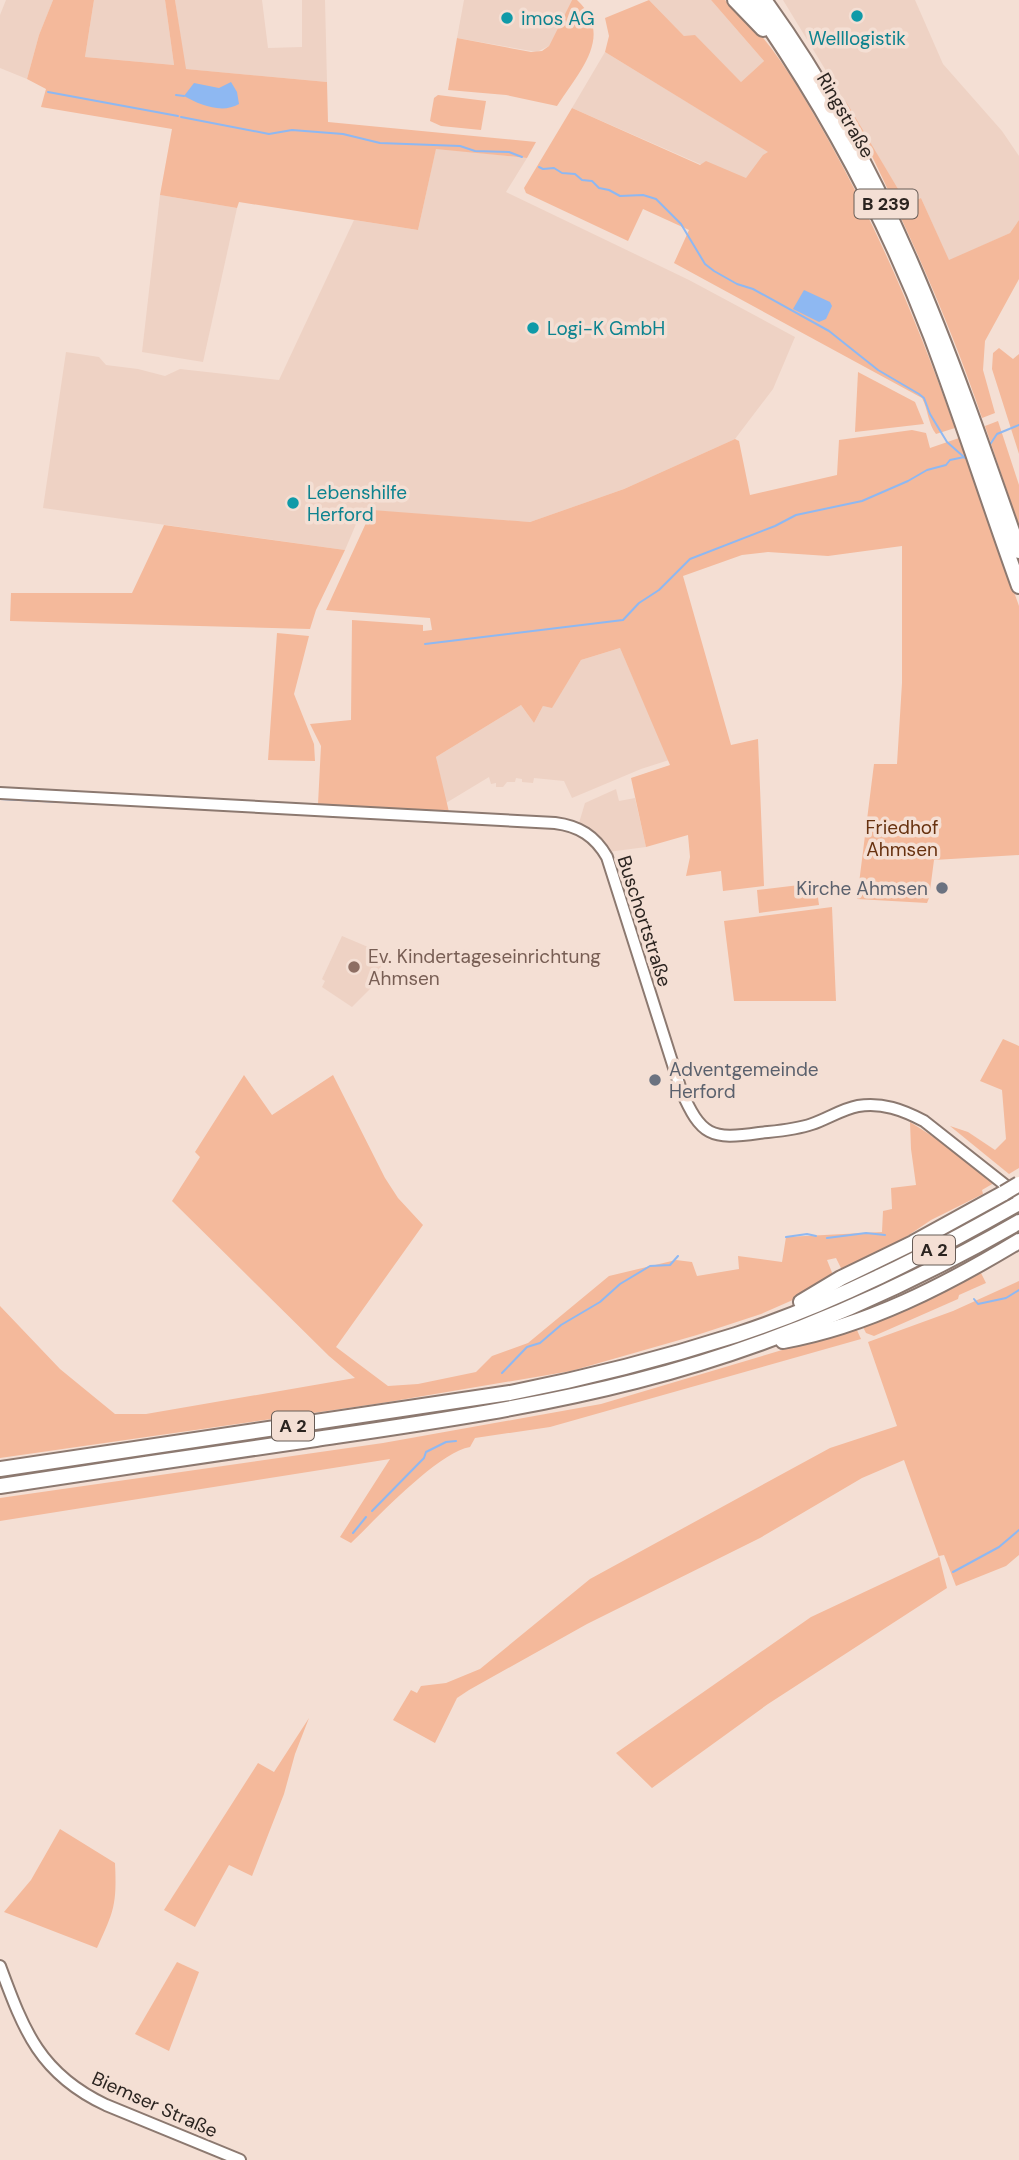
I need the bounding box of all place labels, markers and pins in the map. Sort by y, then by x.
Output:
place label: imos AG [521,6,595,31]
marker: Welllogistik [849,8,865,24]
marker: imos AG [499,10,515,26]
place label: Welllogistik [808,26,906,51]
place label: Logi-K GmbH [547,316,665,341]
marker: Logi-K GmbH [525,320,541,336]
place label: Lebenshilfe Herford [307,480,407,527]
marker: Lebenshilfe Herford [285,495,301,511]
place label: Kirche Ahmsen [796,876,928,901]
marker: Kirche Ahmsen [934,880,950,896]
place label: Ev. Kindertageseinrichtung Ahmsen [368,944,601,991]
marker: Ev. Kindertageseinrichtung Ahmsen [346,959,362,975]
place label: Adventgemeinde Herford [669,1057,819,1104]
marker: Adventgemeinde Herford [647,1072,663,1088]

